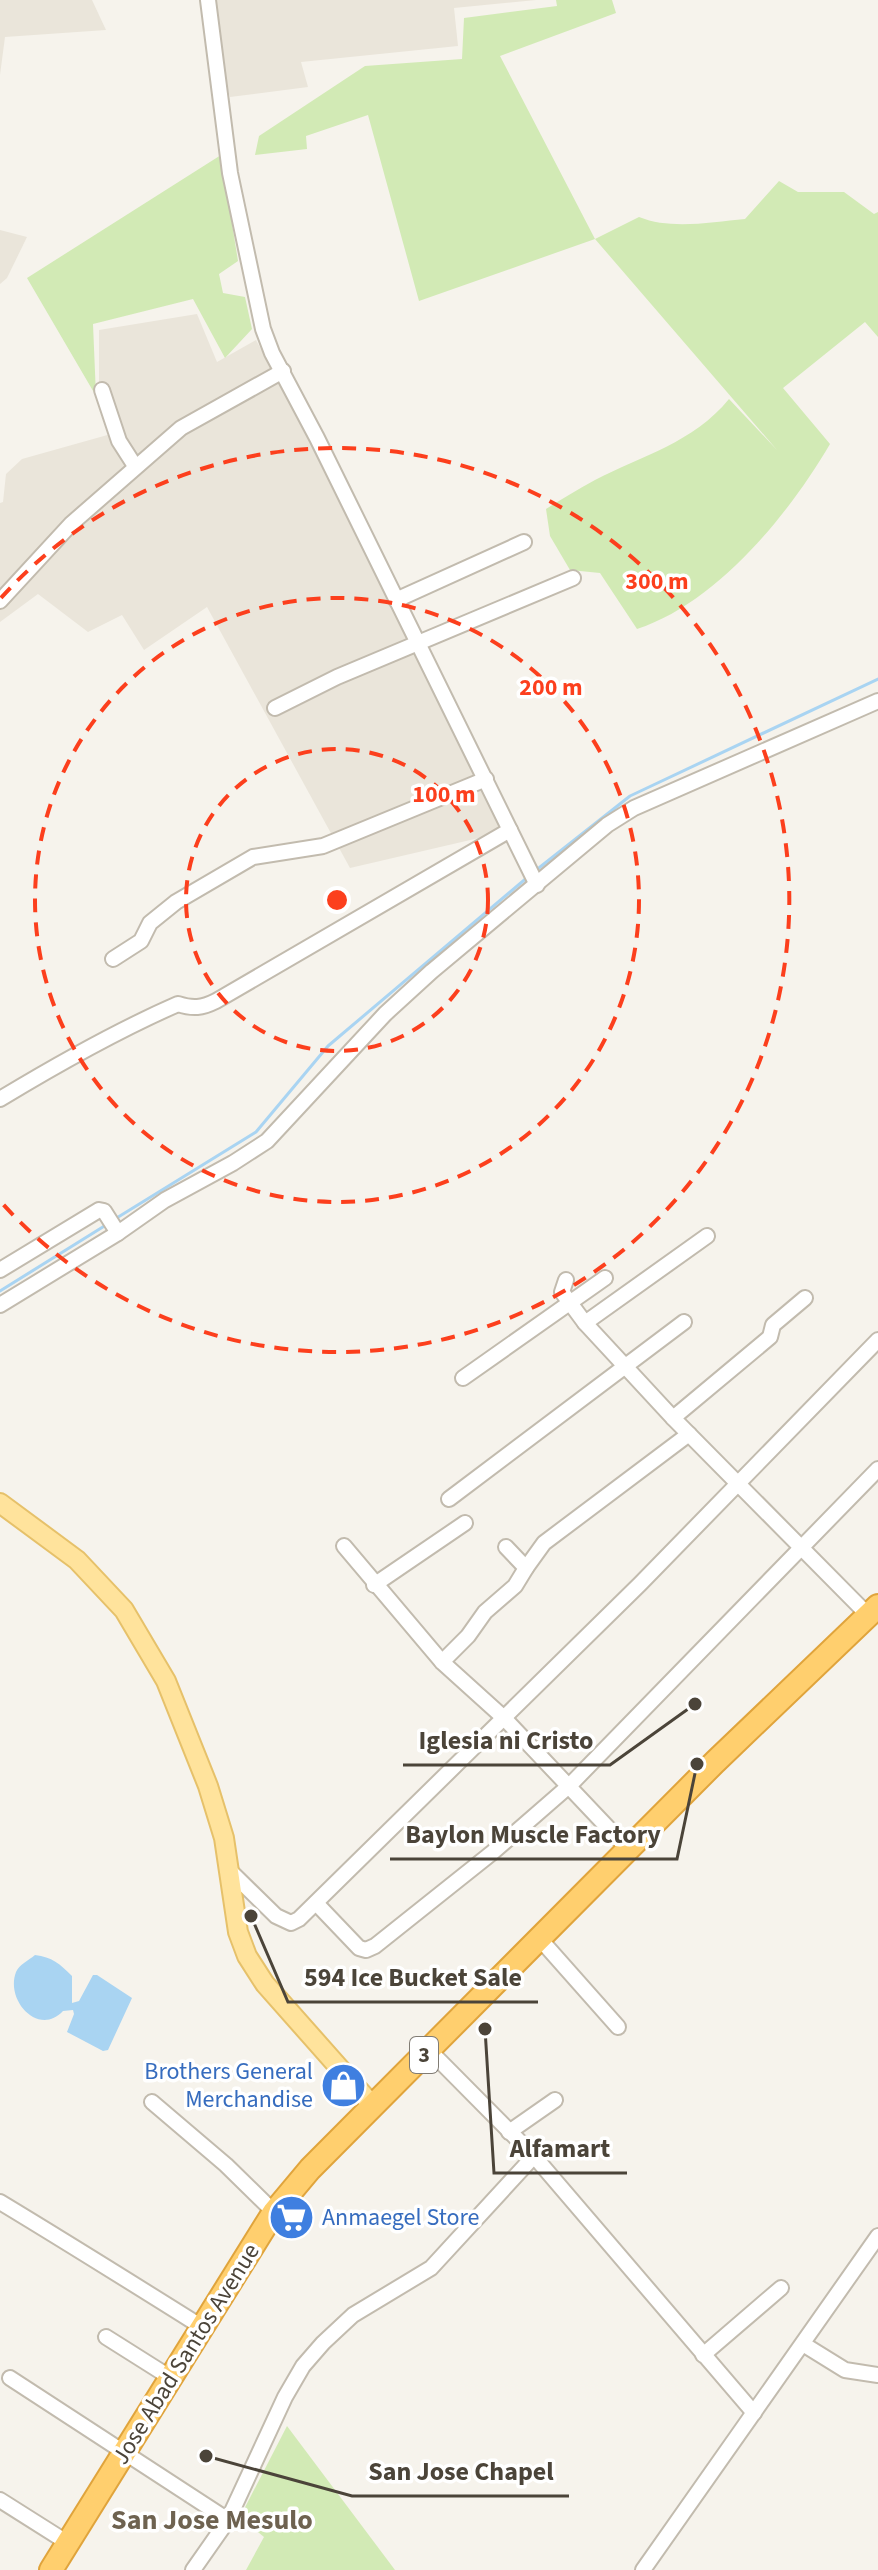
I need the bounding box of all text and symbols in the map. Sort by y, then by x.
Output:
text: 300 m [625,564,689,599]
text: 200 m [519,670,583,705]
text: 100 m [412,777,476,812]
centre of rings [323,886,351,914]
callout: Iglesia ni Cristo [403,1715,610,1765]
text: Iglesia ni Cristo [418,1722,594,1759]
callout: Baylon Muscle Factory [390,1809,677,1859]
text: Baylon Muscle Factory [405,1816,661,1853]
callout: 594 Ice Bucket Sale [288,1952,538,2002]
text: 594 Ice Bucket Sale [304,1959,522,1996]
road number: 3 [410,2037,438,2073]
place label: Brothers General Merchandise [144,2054,313,2117]
shop icon: Brothers General Merchandise [320,2061,368,2109]
callout: Alfamart [494,2123,627,2173]
text: Alfamart [509,2130,610,2167]
supermarket icon: Anmaegel Store [267,2193,315,2241]
place label: Anmaegel Store [322,2200,479,2235]
street label: Jose Abad Santos Avenue [104,2237,268,2471]
callout: San Jose Chapel [352,2446,569,2496]
text: San Jose Chapel [368,2453,554,2490]
district label: San Jose Mesulo [111,2500,313,2540]

